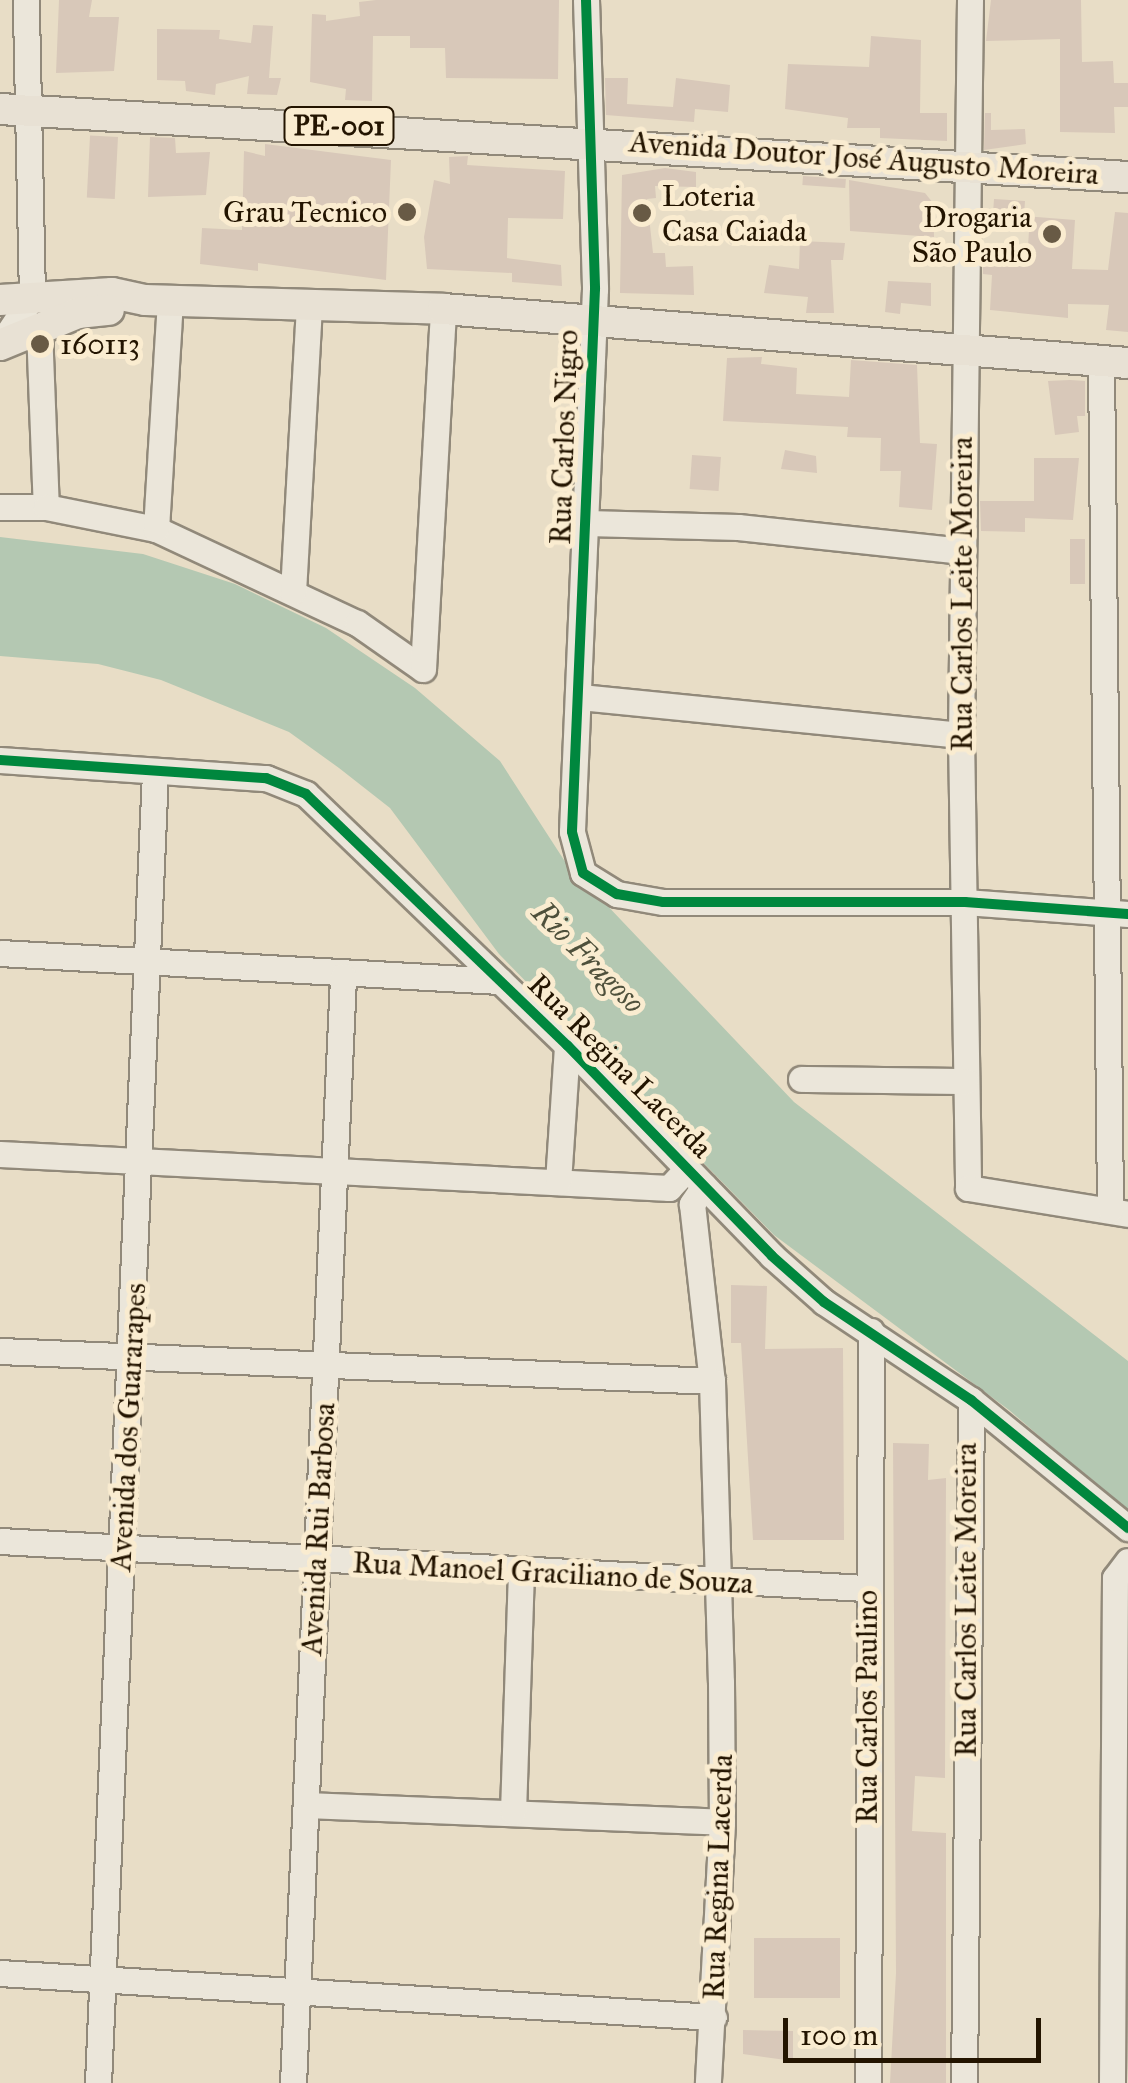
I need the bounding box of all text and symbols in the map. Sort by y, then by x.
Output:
road number: PE-001 [282,103,396,149]
street label: Avenida Doutor José Augusto Moreira [628,124,1100,192]
place label: Loteria Casa Caiada [662,178,807,248]
place label: Grau Tecnico [223,194,387,230]
place label: Drogaria São Paulo [912,199,1032,270]
marker: Grau Tecnico [396,201,418,223]
marker: Loteria Casa Caiada [631,202,653,224]
marker: Drogaria São Paulo [1041,223,1063,245]
place label: 160113 [60,326,140,362]
street label: Rua Carlos Nigro [542,329,586,545]
marker: 160113 [29,333,51,355]
street label: Rua Carlos Leite Moreira [944,437,980,751]
water label: Rio Fragoso [524,894,652,1022]
street label: Rua Regina Lacerda [520,966,720,1166]
street label: Avenida dos Guararapes [102,1282,154,1572]
street label: Avenida Rui Barbosa [293,1402,343,1656]
street label: Rua Carlos Leite Moreira [948,1443,984,1757]
street label: Rua Manoel Graciliano de Souza [352,1545,754,1601]
street label: Rua Carlos Paulino [849,1590,885,1824]
street label: Rua Regina Lacerda [696,1754,740,2000]
scale bar [788,1998,1046,2060]
text: 100 m [800,2017,878,2053]

